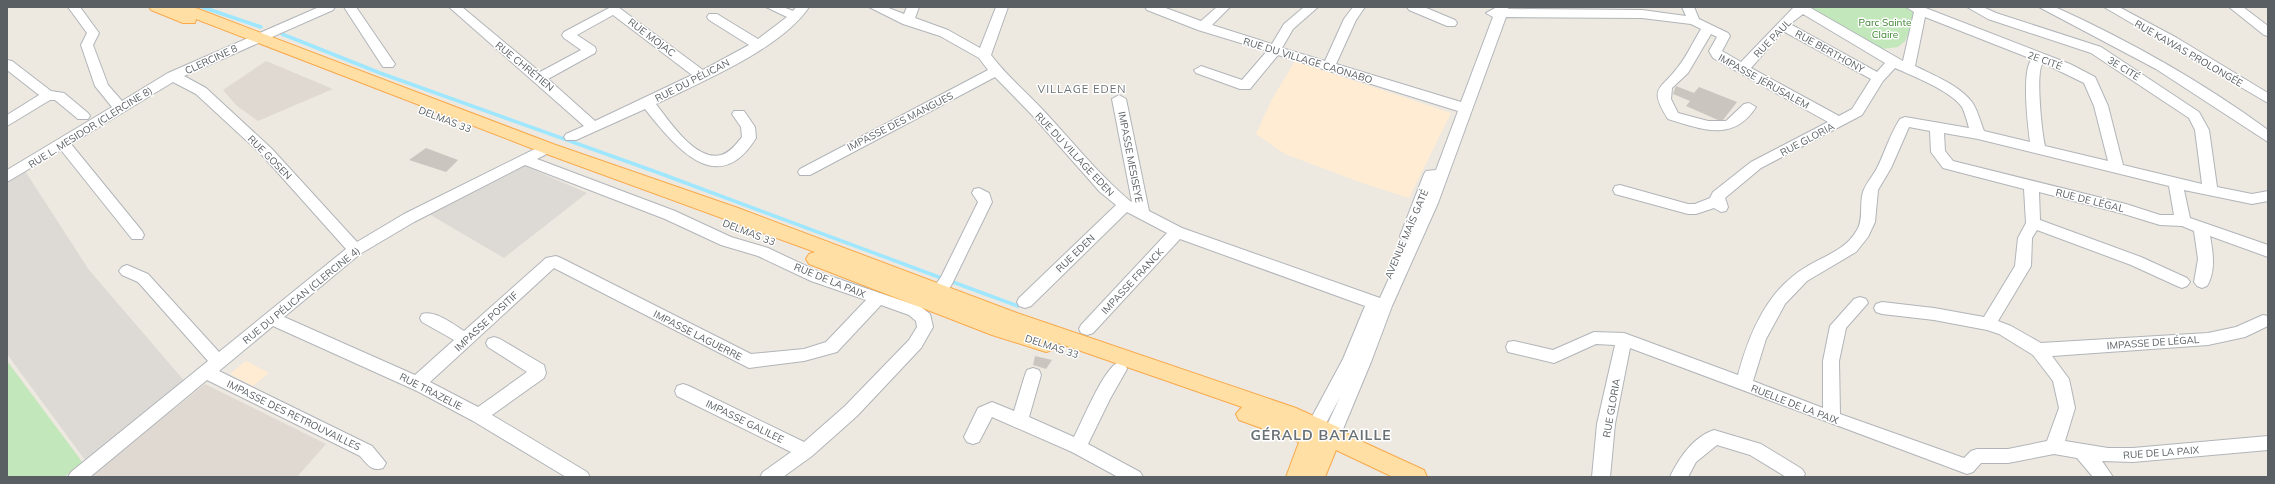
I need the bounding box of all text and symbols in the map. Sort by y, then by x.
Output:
street label: RUE MOJAC [625,15,678,60]
street label: RUE PAUL [1751,16,1794,60]
park label: Parc Sainte Claire [1859,16,1911,41]
street label: RUE KAWAS PROLONGÉE [2132,17,2245,90]
street label: RUE BERTHONY [1793,27,1867,76]
street label: RUE DU VILLAGE CAONABO [1242,35,1374,86]
street label: RUE CHRÉTIEN [493,39,557,94]
street label: CLERCINE 8 [183,42,240,77]
street label: 2E CITÉ [2026,48,2064,73]
street label: IMPASSE JÉRUSALEM [1716,51,1812,112]
street label: 3E CITÉ [2105,53,2142,83]
street label: RUE DU PÉLICAN [653,56,732,105]
district label: VILLAGE EDEN [1038,82,1127,96]
street label: RUE L. MESIDOR (CLERCINE 8) [26,84,155,171]
street label: IMPASSE DES MANGUES [845,89,955,154]
street label: DELMAS 33 [417,103,473,135]
street label: RUE DU VILLAGE EDEN [1032,110,1117,199]
street label: IMPASSE MESISEYE [1115,110,1146,204]
street label: RUE GLORIA [1778,119,1837,159]
street label: RUE GOSEN [245,132,295,182]
street label: RUE DE LÉGAL [2054,186,2126,215]
street label: AVENUE MAÏS GATÉ [1382,187,1431,281]
street label: DELMAS 33 [721,216,777,248]
street label: RUE EDEN [1053,232,1098,275]
street label: RUE DU PÉLICAN (CLERCINE 4) [240,244,363,347]
street label: IMPASSE FRANCK [1098,245,1167,317]
street label: RUE DE LA PAIX [792,260,868,301]
street label: IMPASSE POSITIF [452,288,521,354]
street label: IMPASSE LAGUERRE [651,307,744,364]
street label: DELMAS 33 [1023,332,1080,361]
street label: IMPASSE DE LÉGAL [2106,333,2200,352]
street label: RUE TRAZELIE [397,370,464,413]
street label: IMPASSE DES RETROUVAILLES [225,377,363,454]
street label: RUE GLORIA [1600,377,1623,439]
street label: RUELLE DE LA PAIX [1749,382,1841,427]
street label: IMPASSE GALILEE [704,397,786,446]
district label: GÉRALD BATAILLE [1250,426,1392,444]
street label: RUE DE LA PAIX [2123,443,2200,462]

